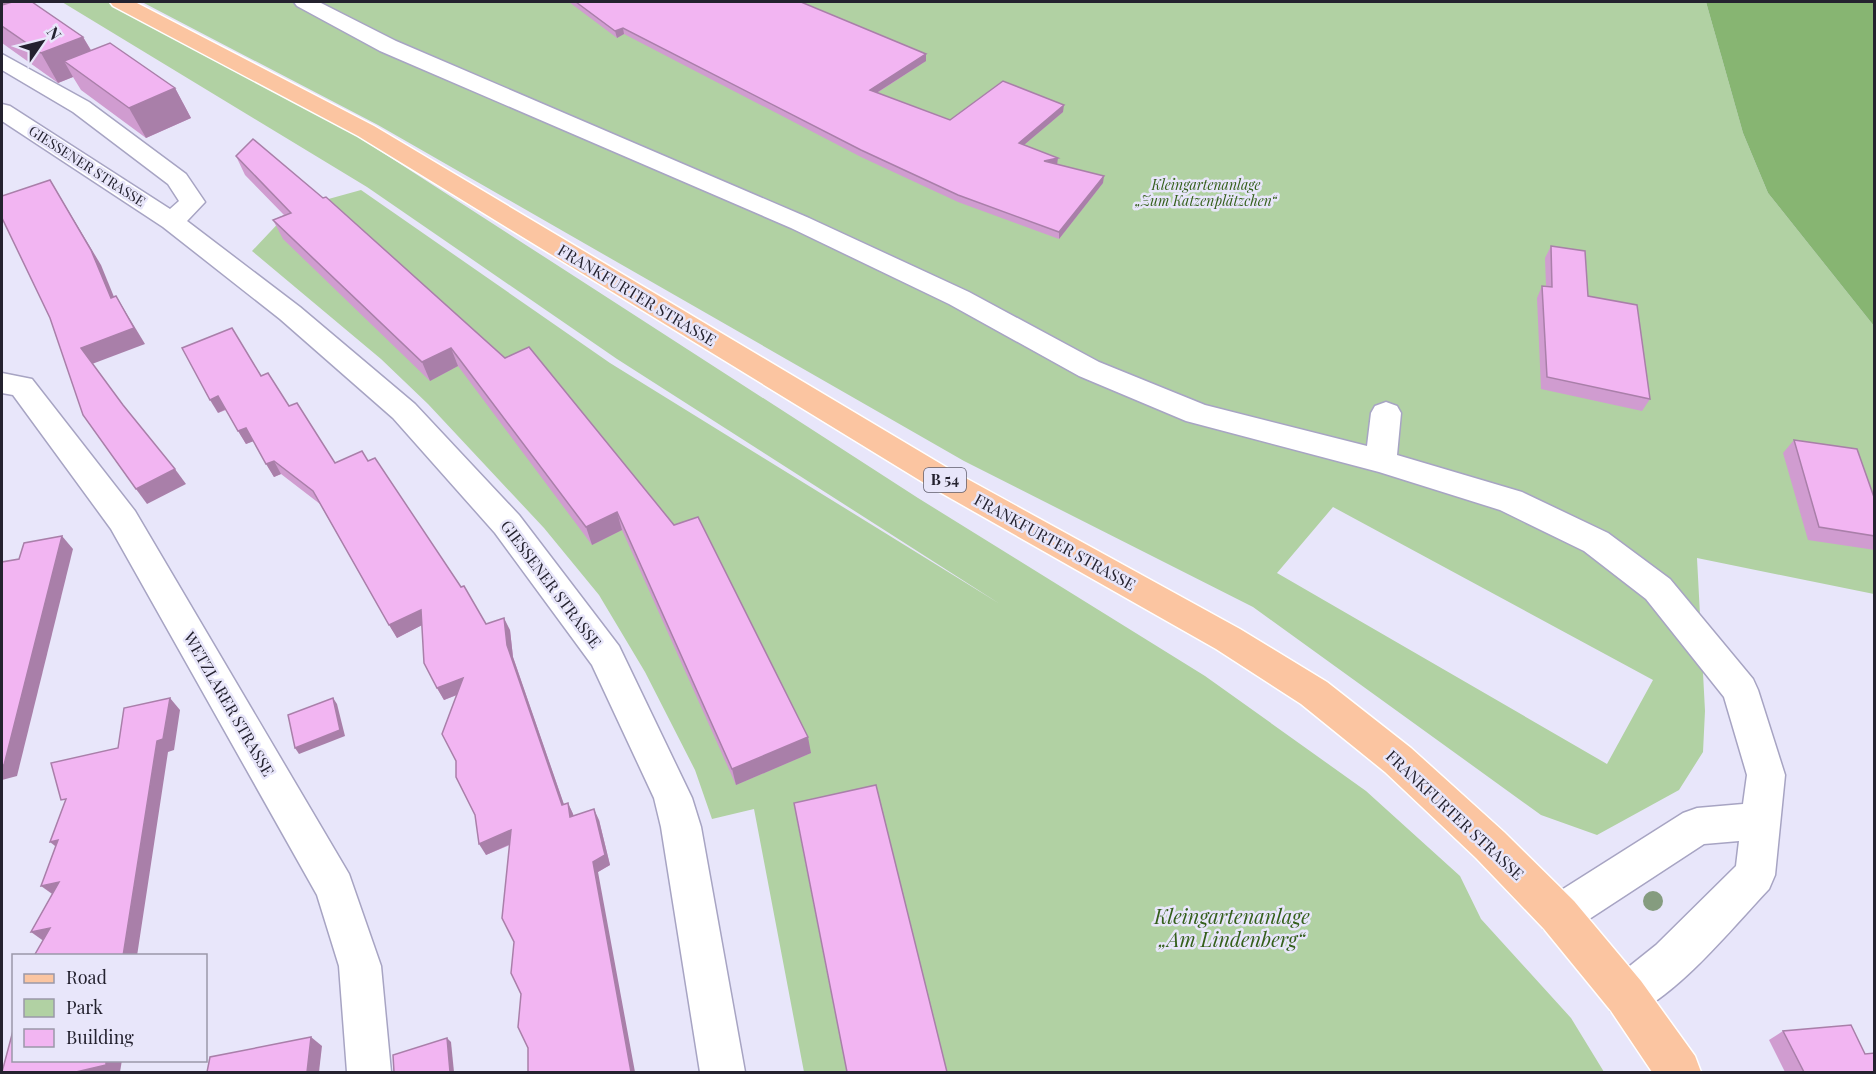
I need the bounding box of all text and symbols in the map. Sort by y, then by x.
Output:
north arrow [12,12,72,72]
text: N [43,22,67,44]
street label: GIESSENER STRASSE [25,121,149,210]
park label: Kleingartenanlage „Zum Katzenplätzchen“ [1134,175,1278,210]
street label: FRANKFURTER STRASSE [554,239,720,350]
road number: B 54 [924,468,966,492]
street label: FRANKFURTER STRASSE [971,488,1140,595]
street label: GIESSENER STRASSE [496,516,606,652]
street label: WETZLARER STRASSE [179,627,279,780]
street label: FRANKFURTER STRASSE [1382,745,1529,884]
park label: Kleingartenanlage „Am Lindenberg“ [1153,902,1310,952]
legend [12,954,207,1062]
text: Road [66,965,107,989]
text: Park [66,995,103,1019]
text: Building [66,1025,134,1049]

